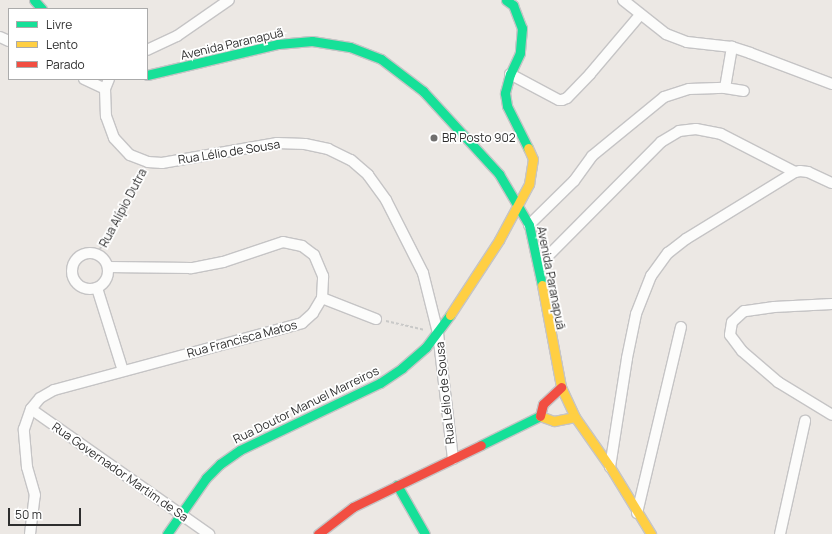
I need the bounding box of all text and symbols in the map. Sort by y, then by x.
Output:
legend [8,8,148,80]
text: Livre [46,16,72,33]
street label: Avenida Paranapuã [179,25,285,63]
text: Lento [46,36,78,53]
text: Parado [46,56,85,73]
place label: BR Posto 902 [442,131,516,145]
marker: BR Posto 902 [429,133,439,143]
street label: Rua Lélio de Sousa [177,137,281,167]
street label: Rua Alípio Dutra [96,166,150,250]
street label: Avenida Paranapuã [534,225,568,331]
street label: Rua Francisca Matos [185,317,299,361]
street label: Rua Lélio de Sousa [432,341,458,445]
street label: Rua Doutor Manuel Marreiros [231,363,381,447]
street label: Rua Governador Martim de Sa [49,419,191,525]
scale bar [10,500,83,526]
text: 50 m [15,506,42,523]

